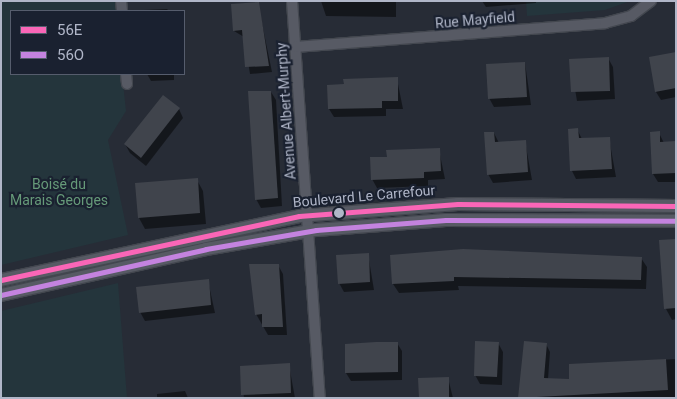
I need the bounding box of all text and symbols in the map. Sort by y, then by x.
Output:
street label: Rue Mayfield [434,8,516,32]
legend [10,10,185,75]
text: 56E [57,21,82,39]
street label: Avenue Albert-Murphy [273,42,299,180]
text: 56O [57,46,84,64]
park label: Boisé du Marais Georges [10,176,108,208]
street label: Boulevard Le Carrefour [292,181,436,211]
unlabelled marker [334,208,344,218]

